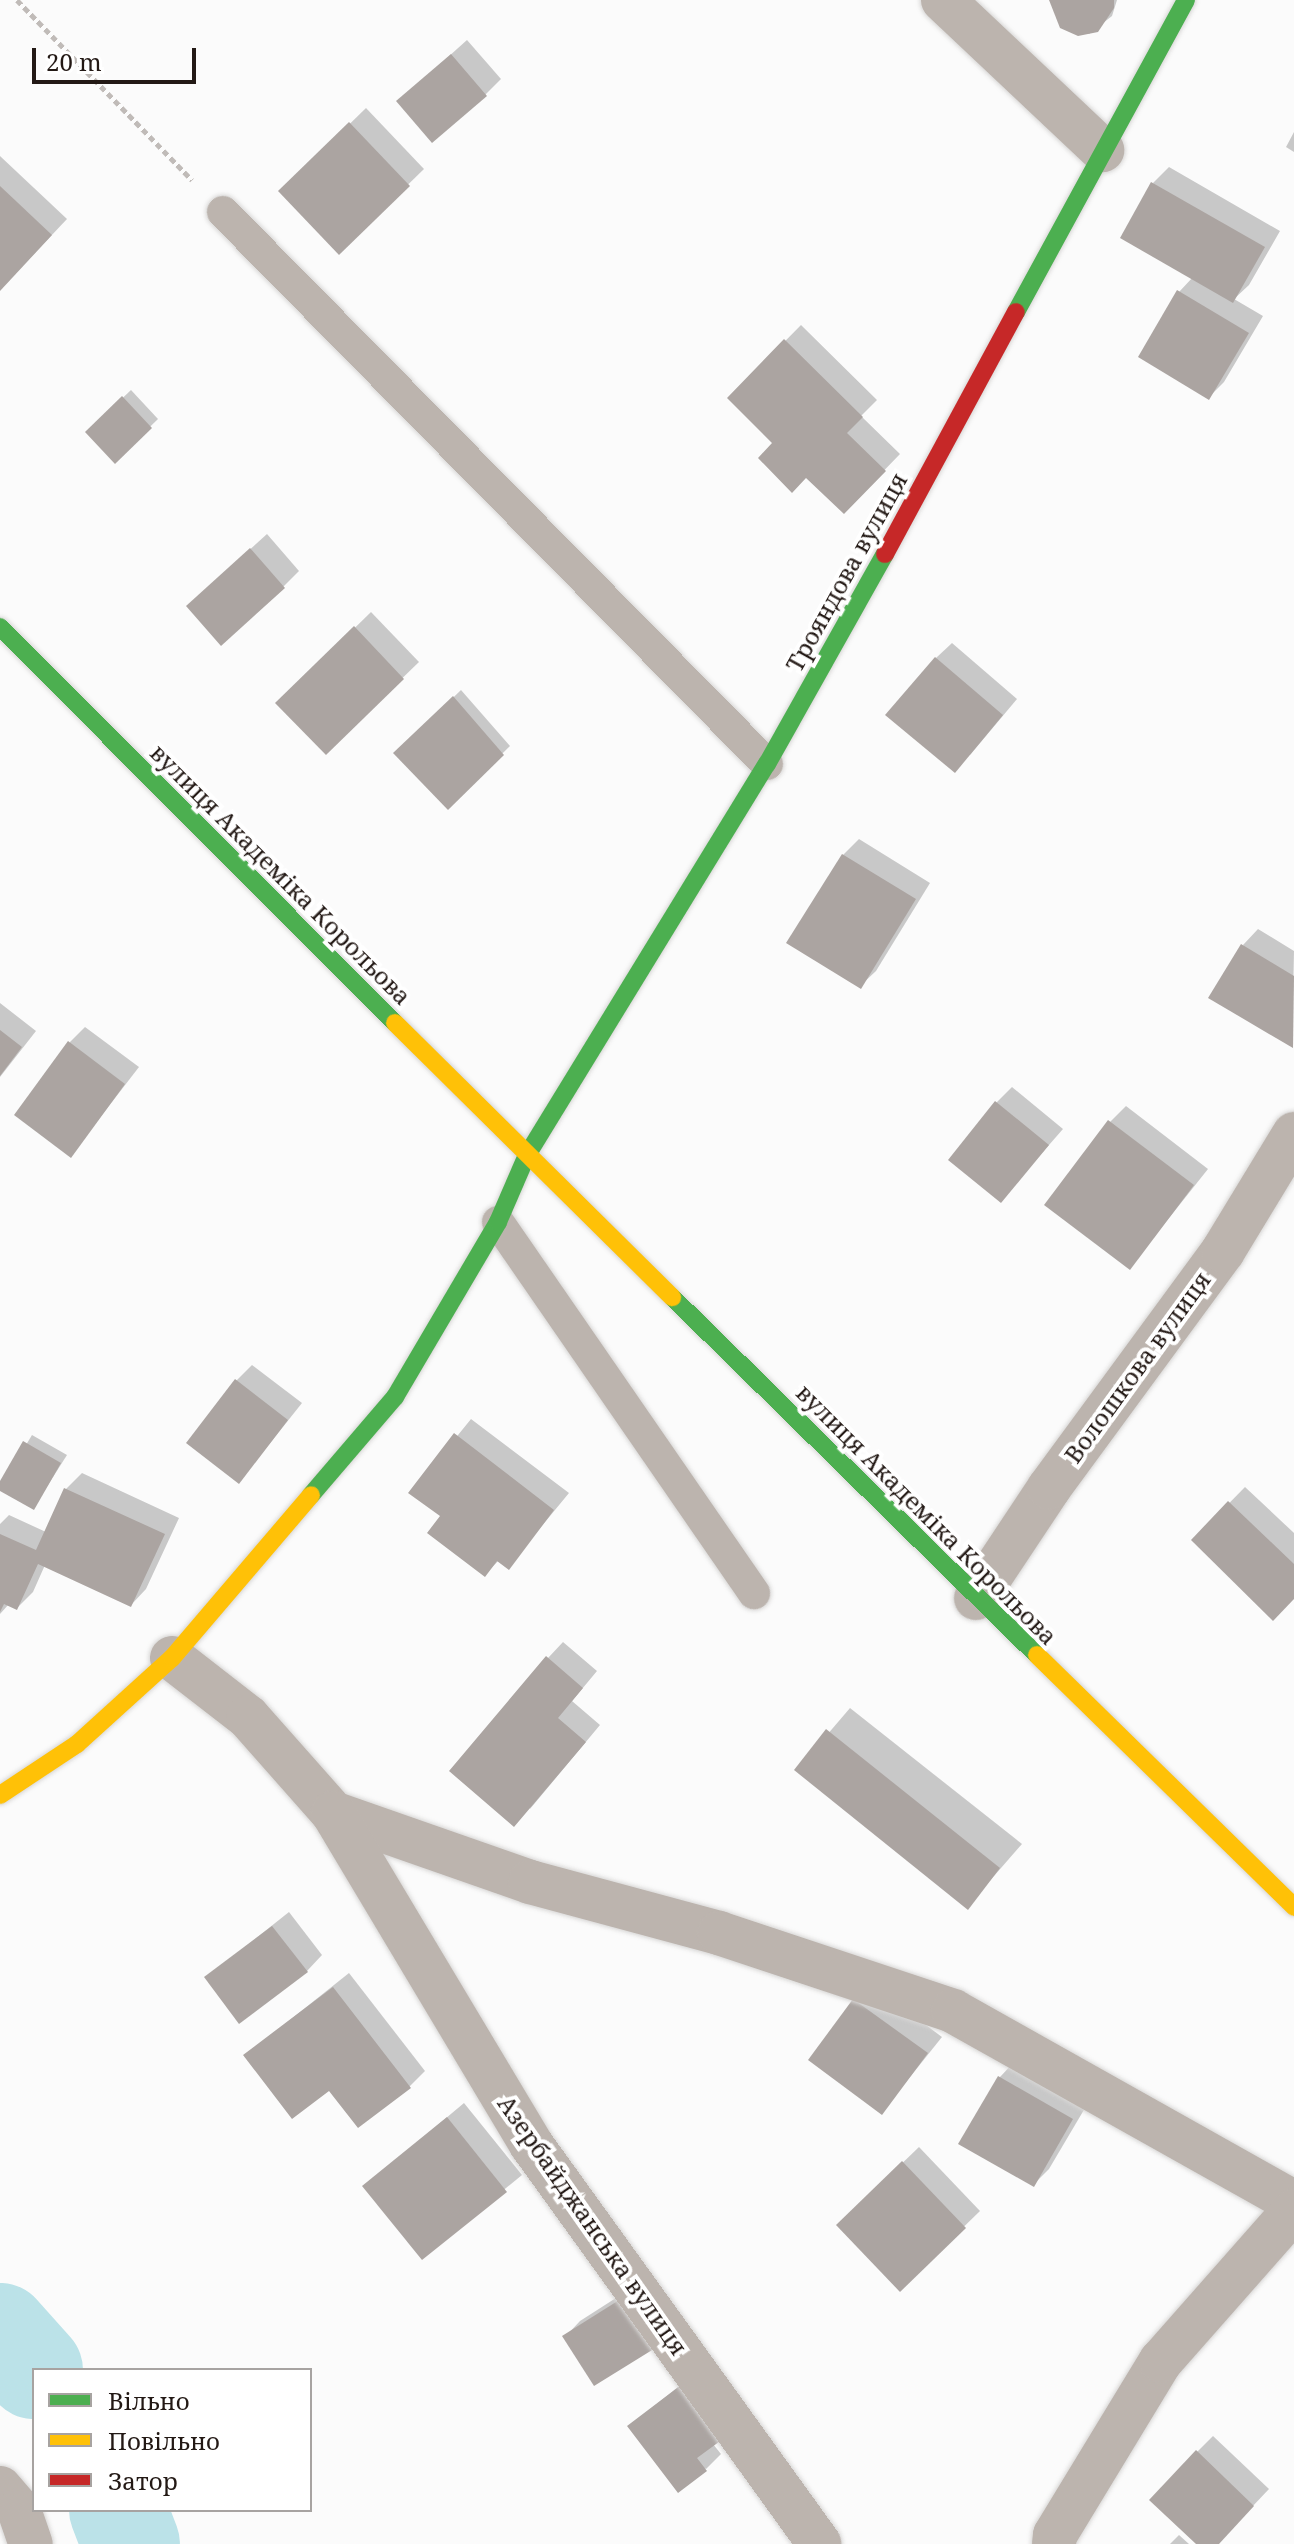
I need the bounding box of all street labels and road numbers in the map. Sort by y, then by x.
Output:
street label: Трояндова вулиця [779,467,913,677]
street label: вулиця Академіка Корольова [145,738,417,1010]
street label: Волошкова вулиця [1058,1266,1216,1468]
street label: вулиця Академіка Корольова [791,1378,1063,1650]
street label: Азербайджанська вулиця [492,2090,694,2360]

